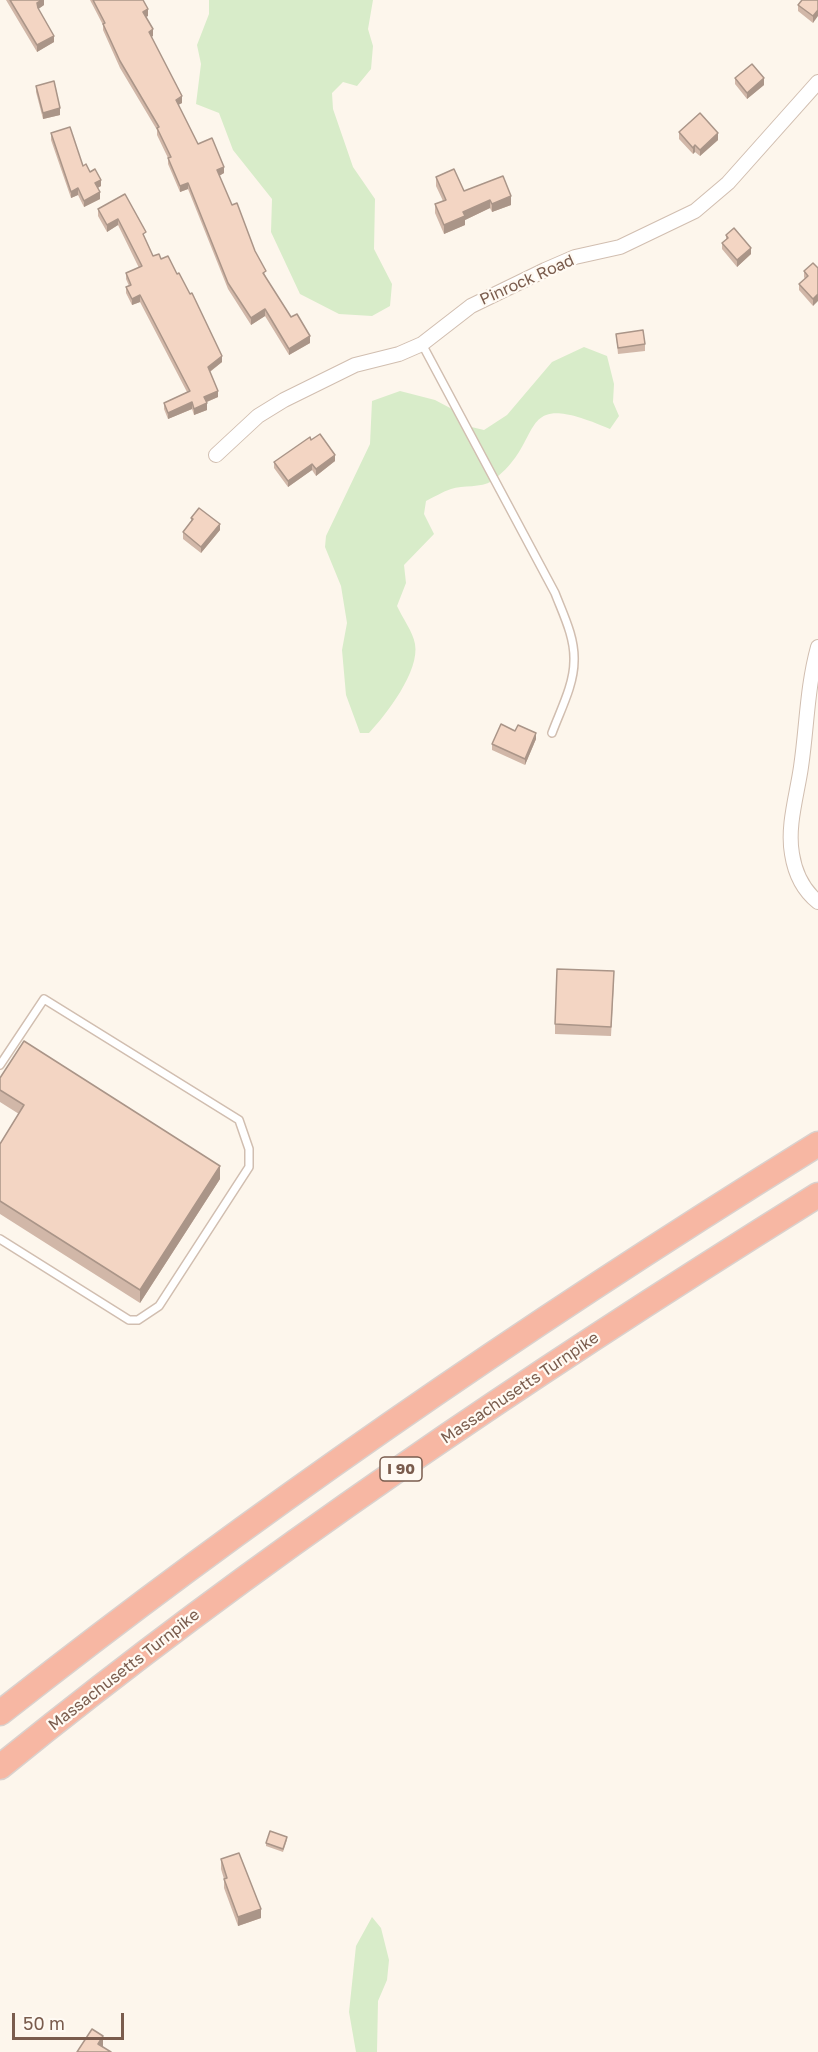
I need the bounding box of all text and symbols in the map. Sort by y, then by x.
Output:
street label: Pinrock Road [477,251,577,309]
street label: Massachusetts Turnpike [437,1328,603,1448]
road number: I 90 [380,1457,422,1481]
street label: Massachusetts Turnpike [45,1605,203,1735]
scale bar [15,2001,128,2039]
text: 50 m [23,2012,65,2034]

